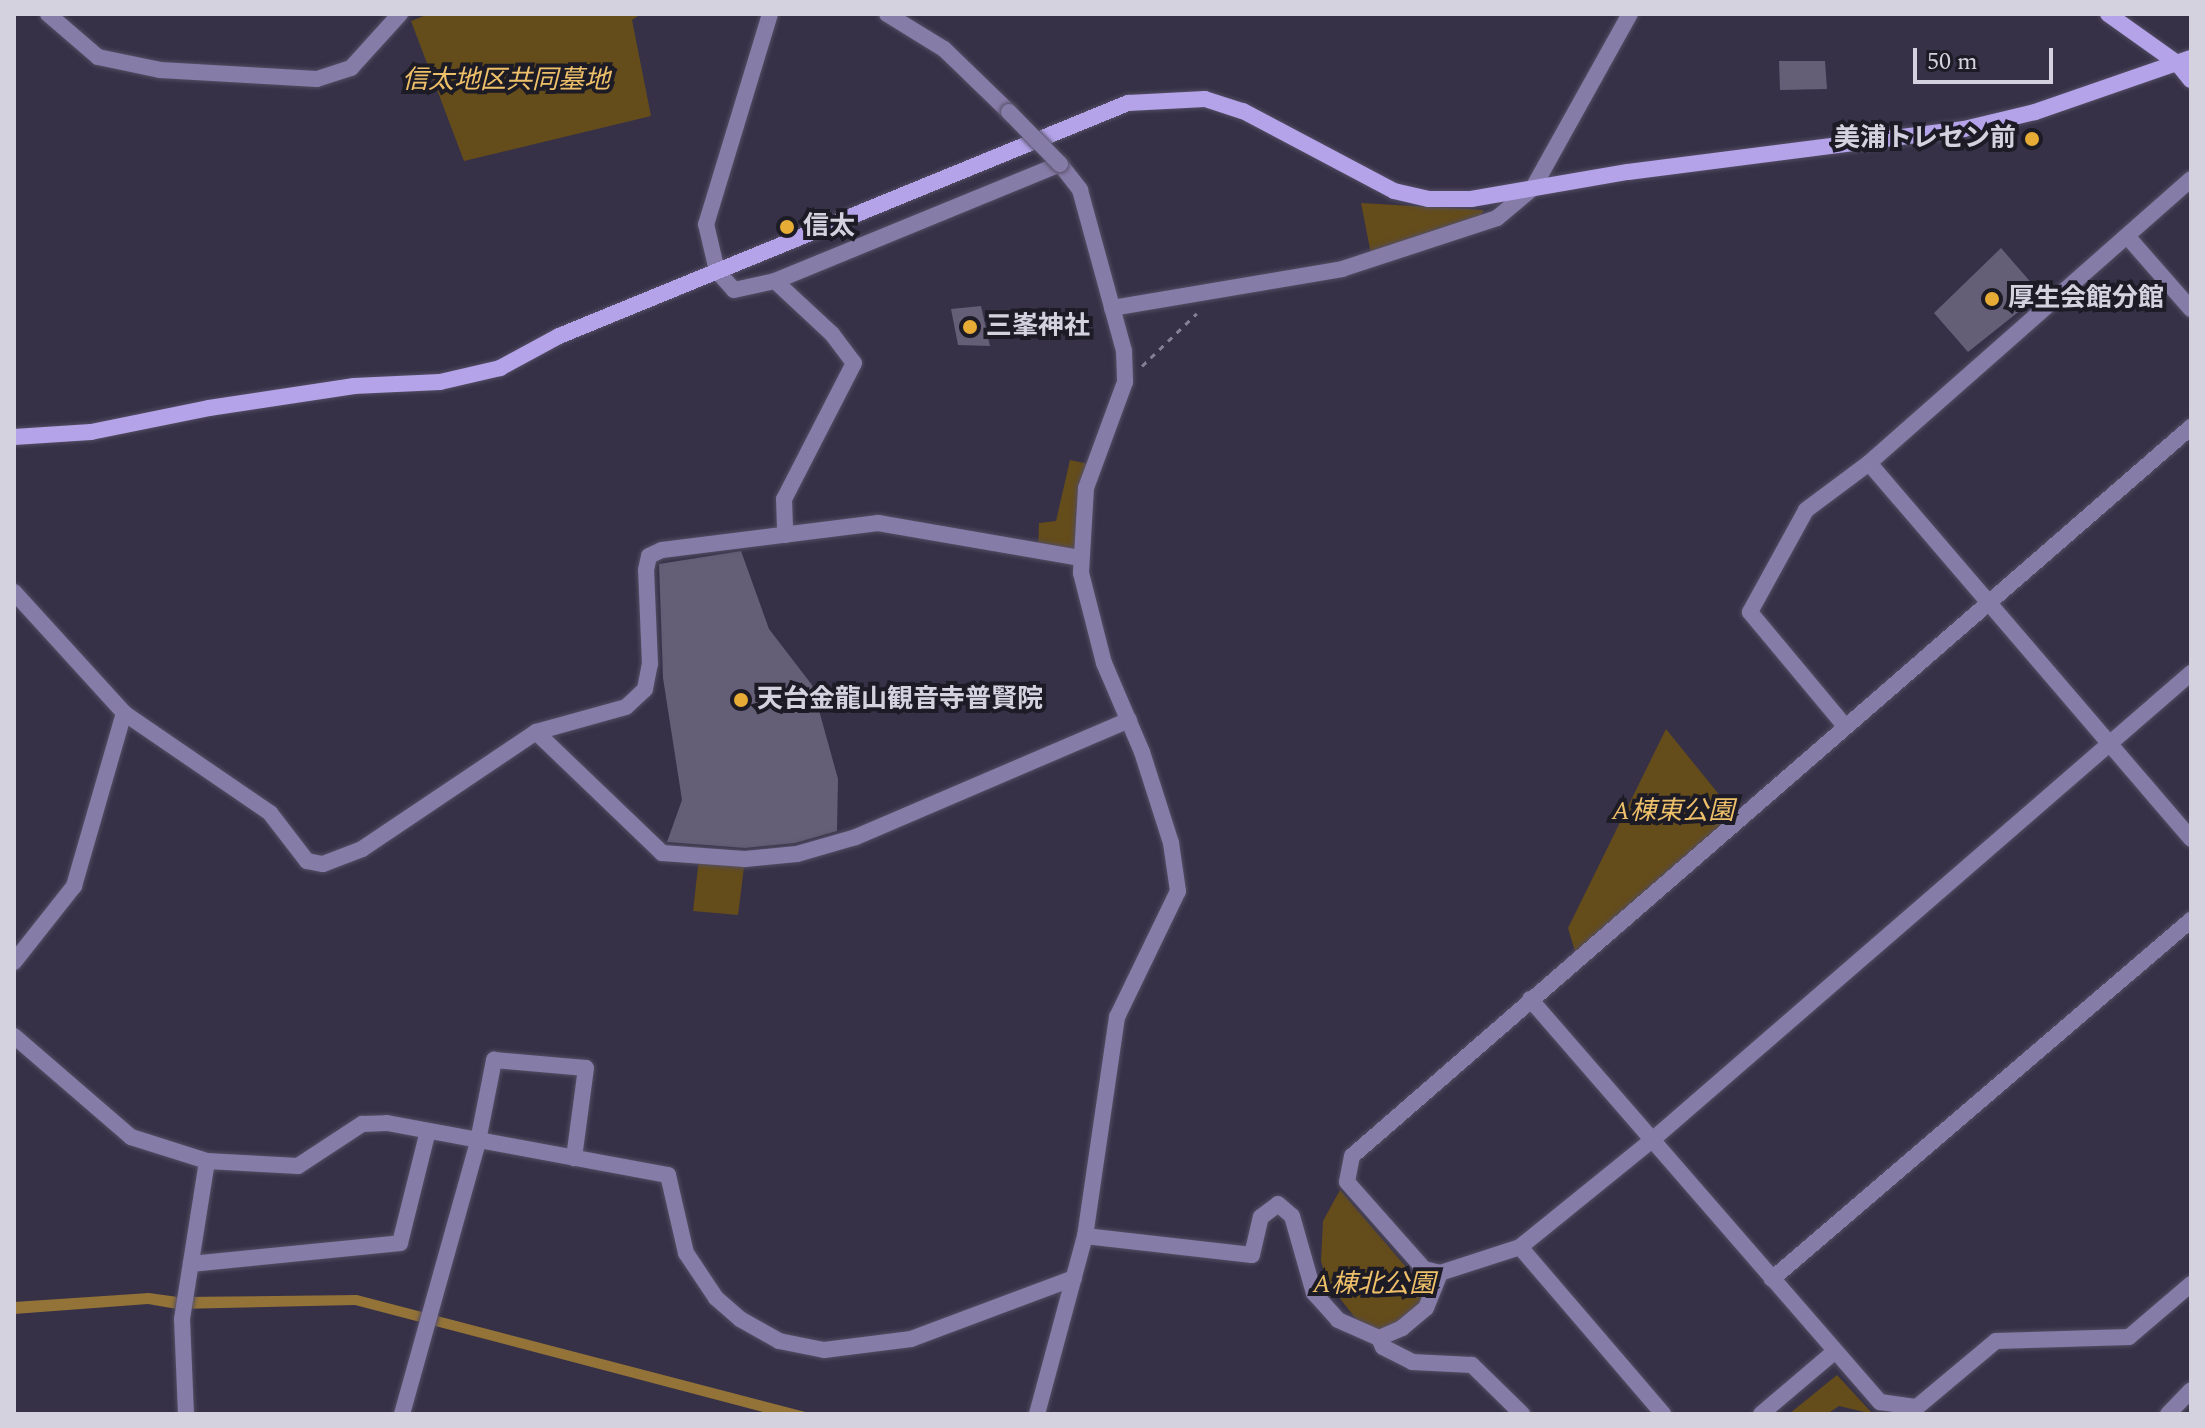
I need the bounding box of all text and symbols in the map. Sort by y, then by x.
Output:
scale bar [1917,32,2057,82]
text: 50 m [1927,44,1978,80]
park label: 信太地区共同墓地 [402,65,610,97]
place label: 美浦トレセン前 [1834,123,2016,155]
marker: 美浦トレセン前 [2023,130,2041,148]
place label: 信太 [803,211,855,243]
marker: 信太 [778,218,796,236]
place label: 厚生会館分館 [2008,283,2164,315]
marker: 厚生会館分館 [1983,290,2001,308]
place label: 三峯神社 [986,311,1090,343]
marker: 三峯神社 [961,318,979,336]
place label: 天台金龍山観音寺普賢院 [757,684,1043,716]
marker: 天台金龍山観音寺普賢院 [732,691,750,709]
park label: A棟東公園 [1612,796,1734,828]
park label: A棟北公園 [1313,1269,1435,1301]

